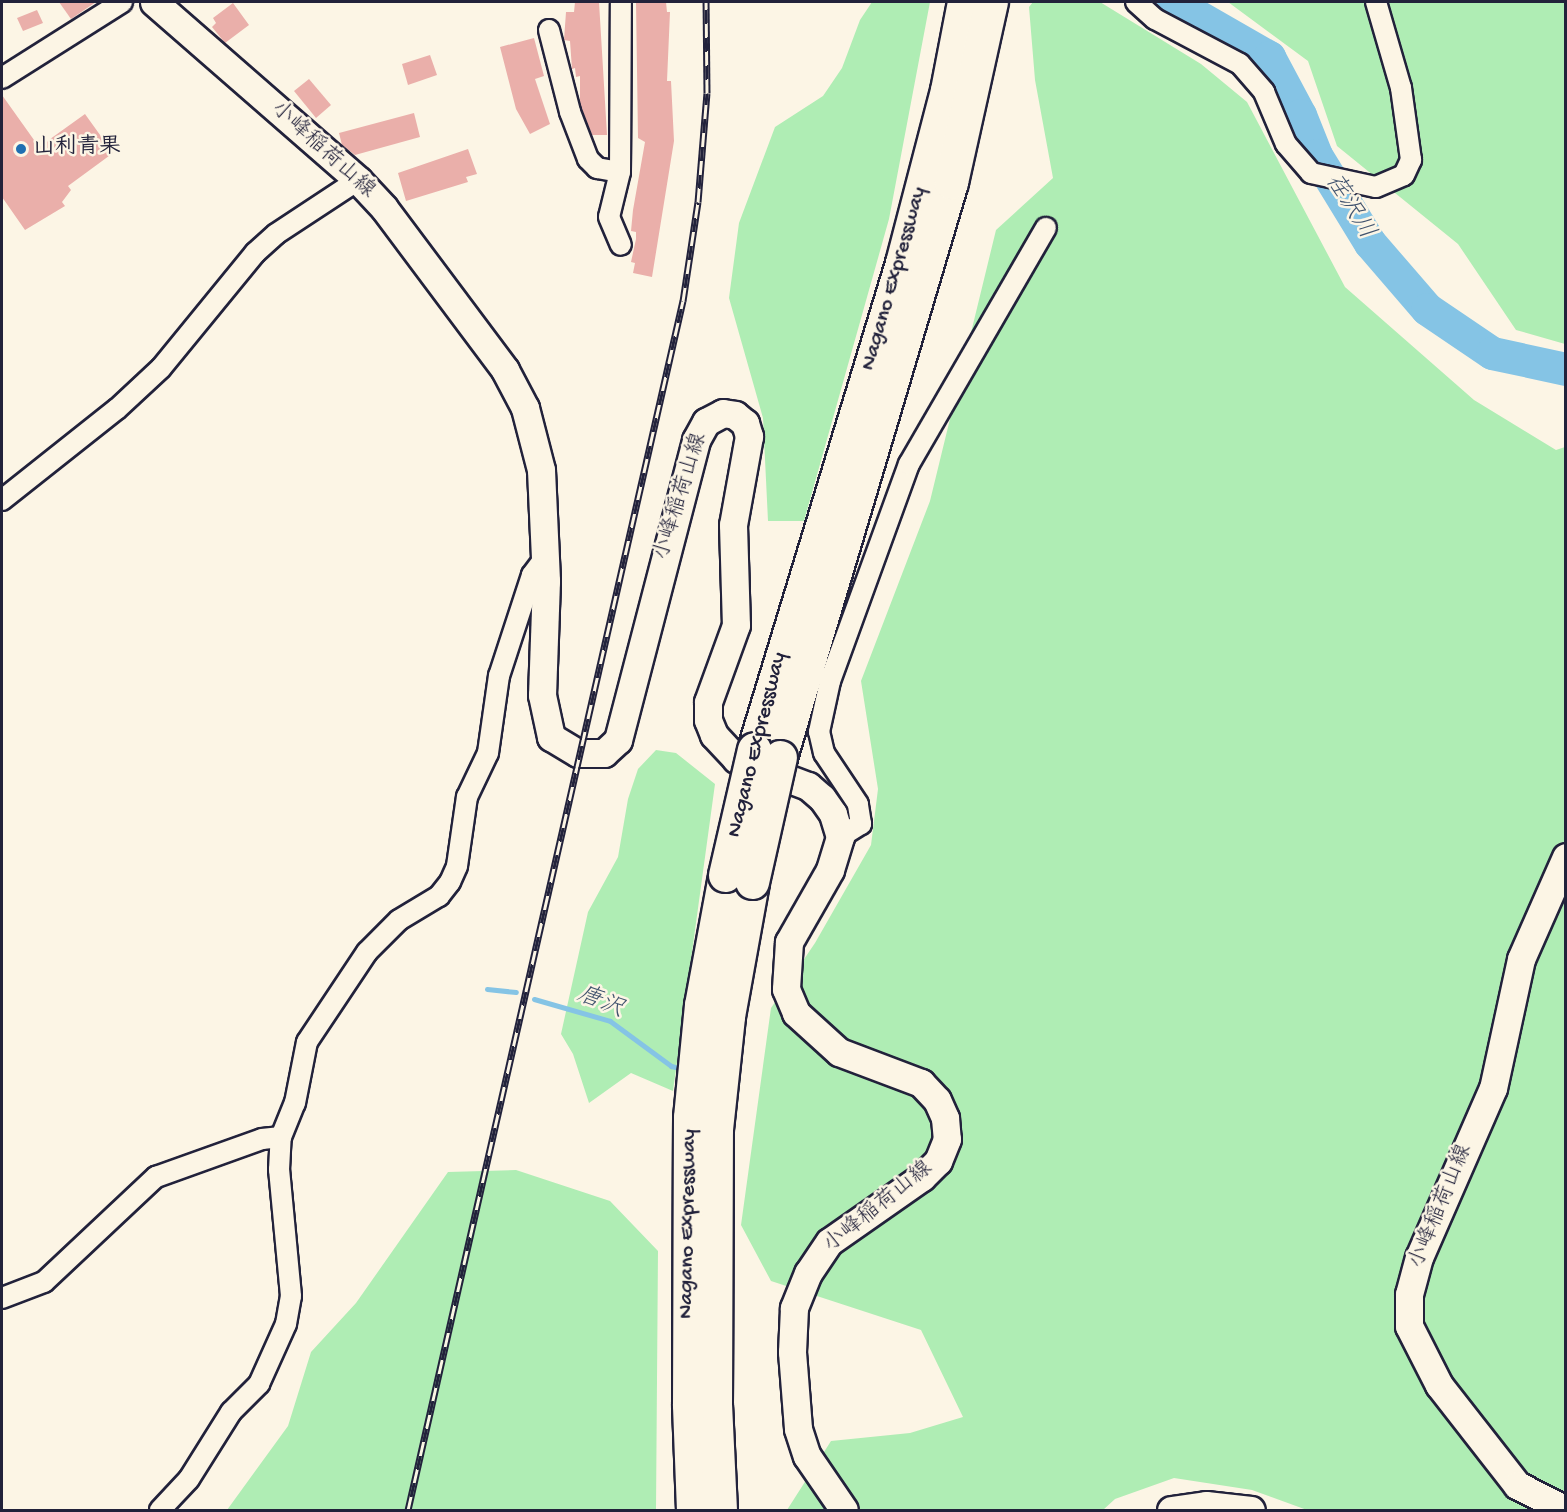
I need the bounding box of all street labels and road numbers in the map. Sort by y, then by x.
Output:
street label: 小峰稲荷山線 [264,97,380,205]
street label: Nagano Expressway [856,184,934,374]
street label: 小峰稲荷山線 [650,430,714,564]
street label: Nagano Expressway [722,650,794,840]
street label: Nagano Expressway [674,1129,704,1319]
street label: 小峰稲荷山線 [1405,1141,1479,1273]
street label: 小峰稲荷山線 [819,1156,939,1260]

